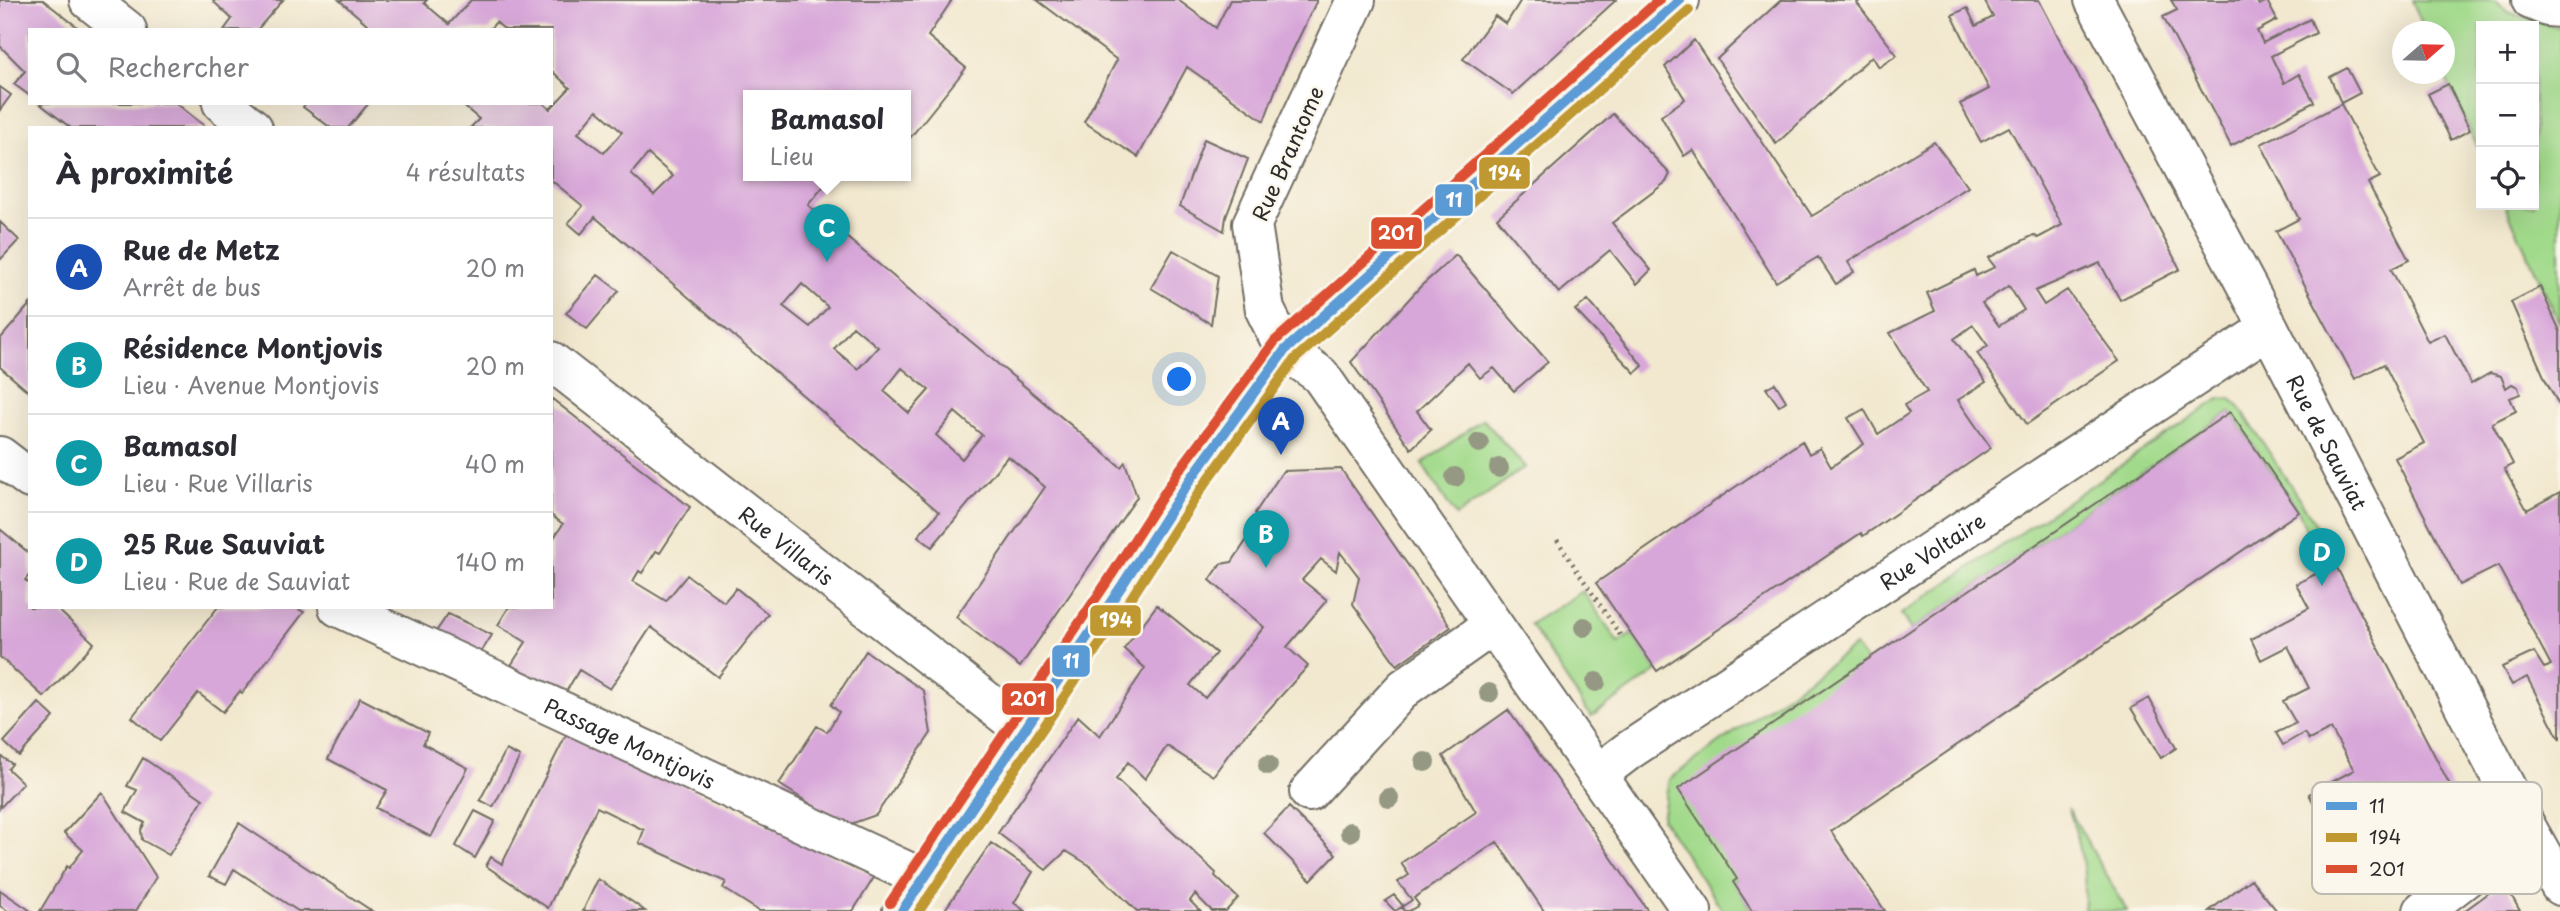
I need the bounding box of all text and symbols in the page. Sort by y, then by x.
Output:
north arrow [2392,21,2455,84]
map controls [2476,21,2539,210]
button: + [2476,21,2539,84]
search box [28,28,553,105]
text: Rechercher [108,47,249,86]
icon: search [52,48,90,86]
street label: Rue Brantome [1243,80,1331,226]
button: − [2476,84,2539,147]
popup [743,90,911,181]
text: Bamasol [770,99,884,138]
text: Lieu [770,138,814,173]
button: locate [2476,147,2539,210]
text: À proximité [56,149,233,194]
text: 4 résultats [406,154,525,189]
line badge: 194 [1478,156,1531,190]
text: 194 [1488,158,1522,186]
line badge: 11 [1434,183,1474,217]
text: 11 [1445,185,1463,213]
pin: C [804,204,850,262]
line badge: 201 [1370,216,1423,250]
text: 201 [1378,218,1414,246]
text: Rue de Metz [123,230,280,269]
text: A [70,250,88,285]
text: 20 m [466,250,525,285]
text: Arrêt de bus [123,269,261,304]
text: Résidence Montjovis [123,328,383,367]
text: B [71,348,87,383]
text: 20 m [466,348,525,383]
your location [1162,362,1196,396]
text: Lieu · Avenue Montjovis [123,367,379,402]
street label: Rue de Sauviat [2280,369,2376,515]
pin: A [1258,397,1304,455]
text: Bamasol [123,426,237,465]
text: C [70,446,88,481]
text: 40 m [465,446,525,481]
text: Lieu · Rue Villaris [123,465,313,500]
street label: Rue Villaris [732,498,841,592]
street label: Rue Voltaire [1873,504,1991,597]
pin: B [1243,510,1289,568]
text: 25 Rue Sauviat [123,524,325,563]
pin: D [2299,528,2345,586]
text: D [70,544,88,579]
text: 140 m [456,544,525,579]
text: Lieu · Rue de Sauviat [123,563,350,598]
line badge: 194 [1089,604,1142,637]
text: 194 [1099,605,1133,633]
line badge: 11 [1051,644,1091,678]
text: 11 [1062,646,1080,674]
line badge: 201 [1001,682,1055,716]
text: 201 [1010,684,1046,712]
street label: Passage Montjovis [539,689,721,796]
legend [2312,782,2542,894]
text: 11 [2369,791,2385,819]
text: 194 [2369,822,2401,850]
text: 201 [2369,854,2405,882]

